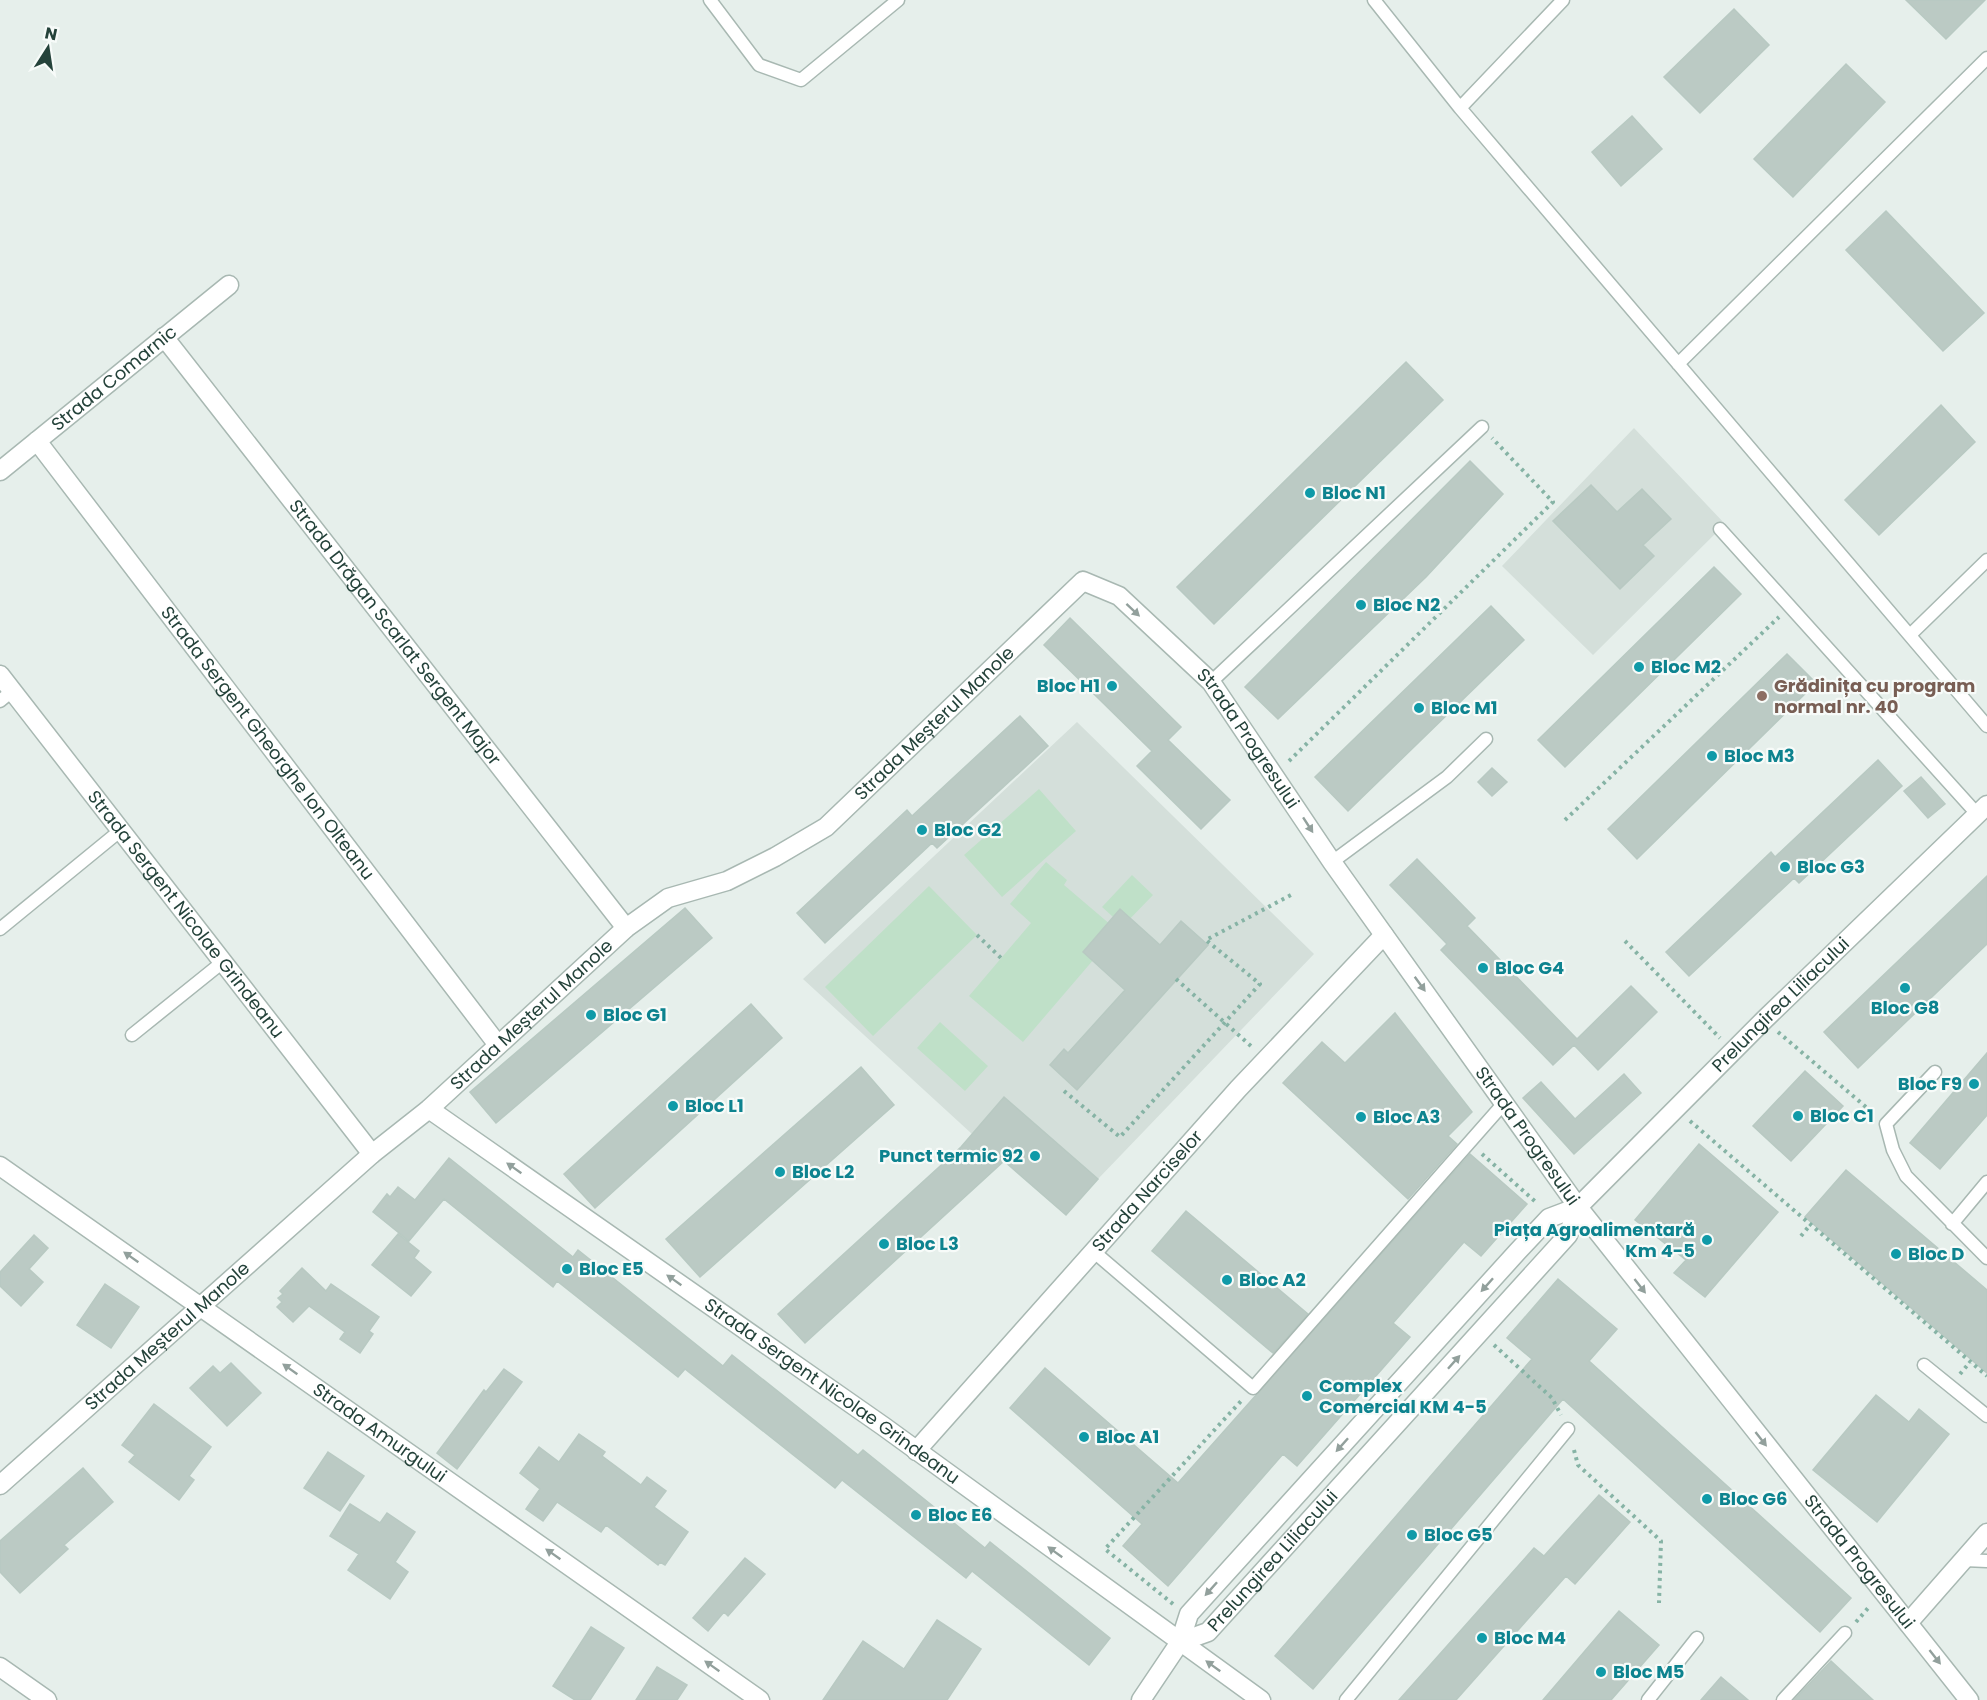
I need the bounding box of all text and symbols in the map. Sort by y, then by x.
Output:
north arrow [18,18,78,78]
text: N [43,21,59,46]
street label: Strada Comarnic [46,319,182,436]
place label: Bloc N1 [1322,480,1386,505]
marker: Bloc N1 [1303,486,1317,500]
street label: Strada Drăgan Scarlat Sergent Major [284,494,507,770]
place label: Bloc N2 [1373,592,1440,617]
marker: Bloc N2 [1354,598,1368,612]
street label: Strada Sergent Gheorghe Ion Olteanu [155,601,381,885]
one-way arrow [1125,603,1140,616]
street label: Strada Meșterul Manole [849,640,1020,805]
place label: Bloc M2 [1651,654,1721,679]
marker: Bloc M2 [1632,660,1646,674]
street label: Strada Progresului [1192,662,1305,813]
place label: Bloc H1 [1037,673,1100,698]
place label: Grădinița cu program normal nr. 40 [1774,673,1975,719]
marker: Bloc H1 [1105,679,1119,693]
marker: Grădinița cu program normal nr. 40 [1755,689,1769,703]
place label: Bloc M1 [1431,695,1498,720]
marker: Bloc M1 [1412,701,1426,715]
place label: Bloc M3 [1724,743,1795,768]
marker: Bloc M3 [1705,749,1719,763]
street label: Strada Sergent Nicolae Grindeanu [82,785,290,1043]
place label: Bloc G2 [934,817,1001,842]
one-way arrow [1303,817,1314,833]
marker: Bloc G2 [915,823,929,837]
place label: Bloc G3 [1797,854,1865,879]
marker: Bloc G3 [1778,860,1792,874]
street label: Prelungirea Liliacului [1706,931,1855,1077]
street label: Strada Meșterul Manole [445,933,618,1095]
place label: Bloc G4 [1495,955,1564,980]
marker: Bloc G4 [1476,961,1490,975]
one-way arrow [1414,976,1426,992]
marker: Bloc G8 [1898,981,1912,995]
place label: Bloc G8 [1871,995,1939,1020]
place label: Bloc G1 [603,1002,667,1027]
marker: Bloc G1 [584,1008,598,1022]
street label: Strada Progresului [1470,1061,1586,1210]
place label: Bloc F9 [1898,1071,1962,1096]
marker: Bloc F9 [1967,1077,1981,1091]
place label: Bloc L1 [685,1093,744,1118]
marker: Bloc L1 [666,1099,680,1113]
place label: Bloc C1 [1810,1103,1874,1128]
place label: Bloc A3 [1373,1104,1441,1129]
marker: Bloc C1 [1791,1109,1805,1123]
marker: Bloc A3 [1354,1110,1368,1124]
street label: Strada Narciselor [1086,1124,1208,1257]
place label: Punct termic 92 [879,1143,1023,1168]
marker: Punct termic 92 [1028,1149,1042,1163]
place label: Bloc L2 [792,1159,854,1184]
one-way arrow [507,1162,523,1174]
marker: Bloc L2 [773,1165,787,1179]
place label: Piața Agroalimentară Km 4-5 [1494,1217,1695,1263]
place label: Bloc L3 [896,1231,959,1256]
marker: Piața Agroalimentară Km 4-5 [1700,1233,1714,1247]
marker: Bloc L3 [877,1237,891,1251]
place label: Bloc D [1908,1241,1964,1266]
marker: Bloc D [1889,1247,1903,1261]
one-way arrow [123,1251,139,1263]
street label: Strada Meșterul Manole [79,1256,255,1416]
place label: Bloc E5 [579,1256,644,1281]
marker: Bloc E5 [560,1262,574,1276]
place label: Bloc A2 [1239,1267,1306,1292]
marker: Bloc A2 [1220,1273,1234,1287]
one-way arrow [667,1274,683,1286]
one-way arrow [1480,1277,1494,1292]
one-way arrow [1634,1278,1647,1294]
street label: Strada Sergent Nicolae Grindeanu [700,1292,965,1490]
one-way arrow [1447,1355,1460,1370]
one-way arrow [283,1363,299,1375]
place label: Complex Comercial KM 4-5 [1319,1373,1487,1419]
street label: Strada Amurgului [308,1377,452,1488]
marker: Complex Comercial KM 4-5 [1300,1389,1314,1403]
place label: Bloc A1 [1096,1424,1159,1449]
marker: Bloc A1 [1077,1430,1091,1444]
one-way arrow [1755,1431,1768,1447]
one-way arrow [1336,1437,1349,1452]
street label: Prelungirea Liliacului [1201,1484,1343,1637]
place label: Bloc G6 [1719,1486,1788,1511]
street label: Strada Progresului [1799,1489,1921,1634]
marker: Bloc G6 [1700,1492,1714,1506]
place label: Bloc E6 [928,1502,993,1527]
marker: Bloc E6 [909,1508,923,1522]
place label: Bloc G5 [1424,1522,1493,1547]
marker: Bloc G5 [1405,1528,1419,1542]
one-way arrow [1047,1546,1063,1558]
one-way arrow [545,1548,561,1560]
one-way arrow [1205,1582,1219,1596]
place label: Bloc M4 [1494,1625,1566,1650]
marker: Bloc M4 [1475,1631,1489,1645]
one-way arrow [1928,1650,1940,1665]
place label: Bloc M5 [1613,1659,1685,1684]
one-way arrow [704,1660,720,1672]
one-way arrow [1206,1660,1222,1672]
marker: Bloc M5 [1594,1665,1608,1679]

